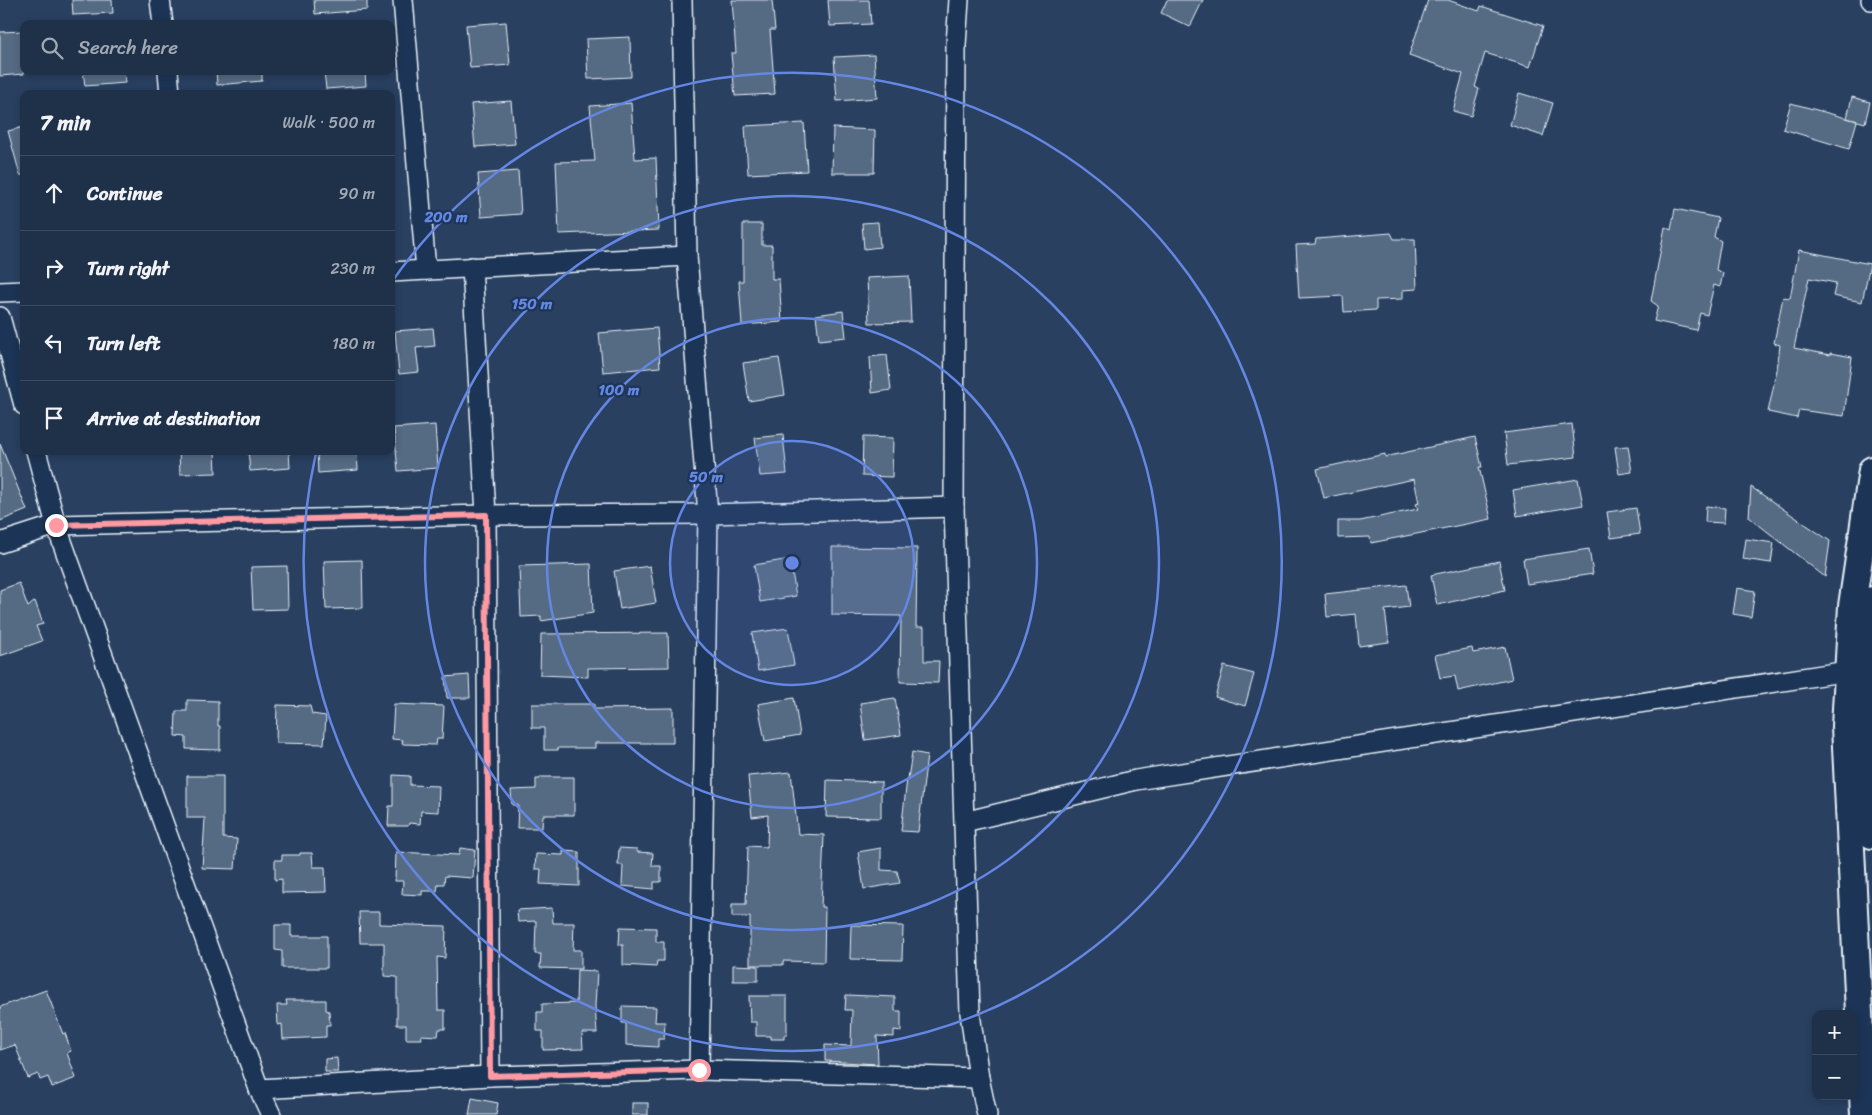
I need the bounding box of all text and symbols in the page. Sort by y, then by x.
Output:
search box [20,20,395,75]
text: Search here [78,31,178,64]
icon: search [38,34,66,62]
text: 7 min [40,104,91,142]
text: Walk · 500 m [283,108,375,137]
text: Continue [87,177,163,210]
icon: ahead [40,179,68,207]
text: 90 m [339,179,375,208]
text: 200 m [423,204,468,230]
text: Turn right [87,252,169,285]
icon: right [40,254,68,282]
text: 230 m [330,254,375,283]
text: 150 m [512,291,553,317]
text: Turn left [87,327,160,360]
icon: left [40,329,68,357]
text: 180 m [332,329,375,358]
text: 100 m [599,377,640,403]
text: Arrive at destination [87,402,260,435]
icon: arrive [40,404,68,432]
text: 50 m [689,464,724,490]
route end [45,514,68,537]
centre of rings [783,554,801,572]
map controls [1812,1010,1857,1100]
button: + [1812,1010,1857,1055]
button: − [1812,1055,1857,1100]
route start [688,1059,711,1082]

